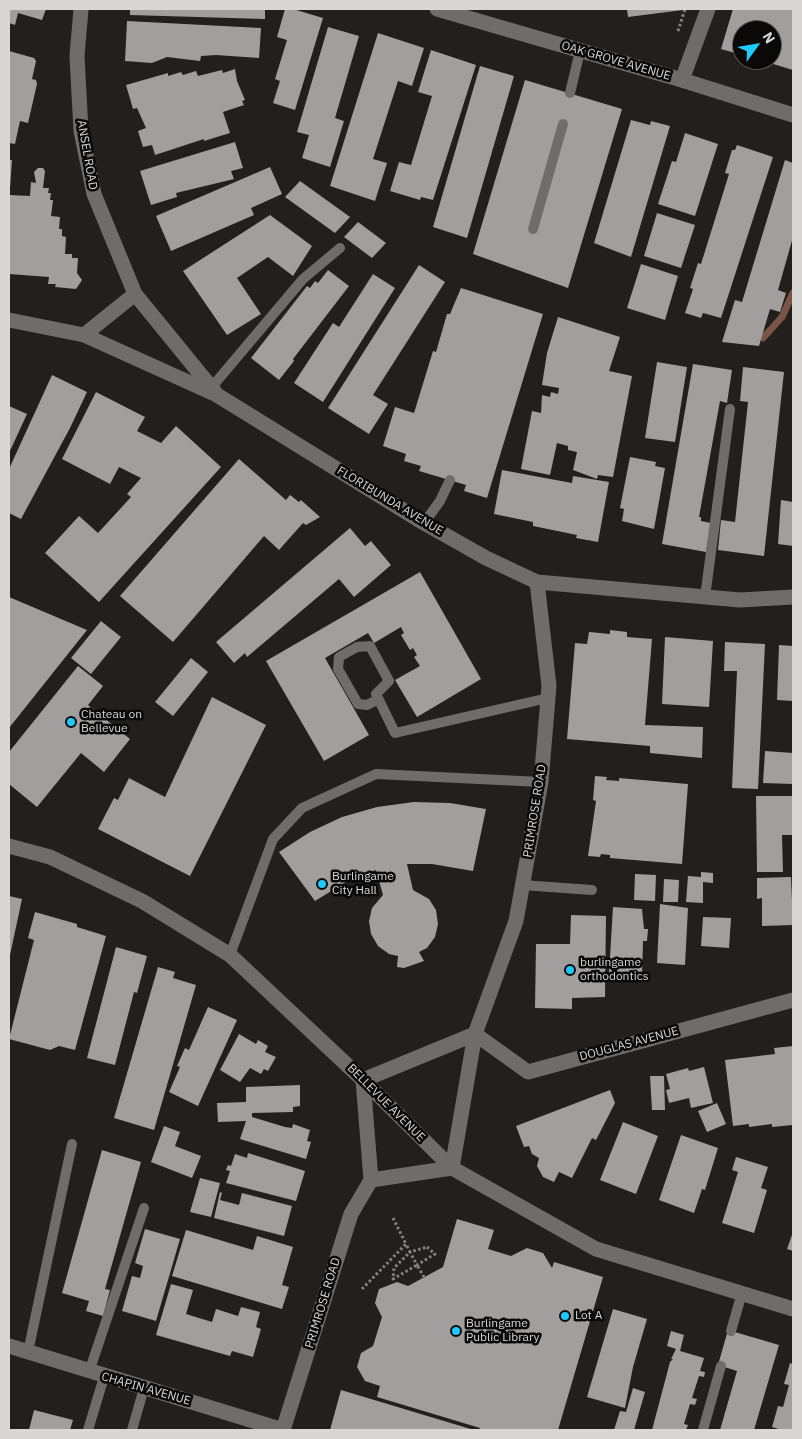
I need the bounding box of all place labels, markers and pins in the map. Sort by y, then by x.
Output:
place label: Chateau on Bellevue [81,708,142,736]
marker: Chateau on Bellevue [65,716,77,728]
place label: Burlingame City Hall [332,870,394,898]
marker: Burlingame City Hall [316,878,328,890]
place label: burlingame orthodontics [580,956,649,984]
marker: burlingame orthodontics [564,964,576,976]
place label: Lot A [575,1309,602,1323]
marker: Lot A [559,1310,571,1322]
place label: Burlingame Public Library [466,1317,539,1345]
marker: Burlingame Public Library [450,1325,462,1337]

